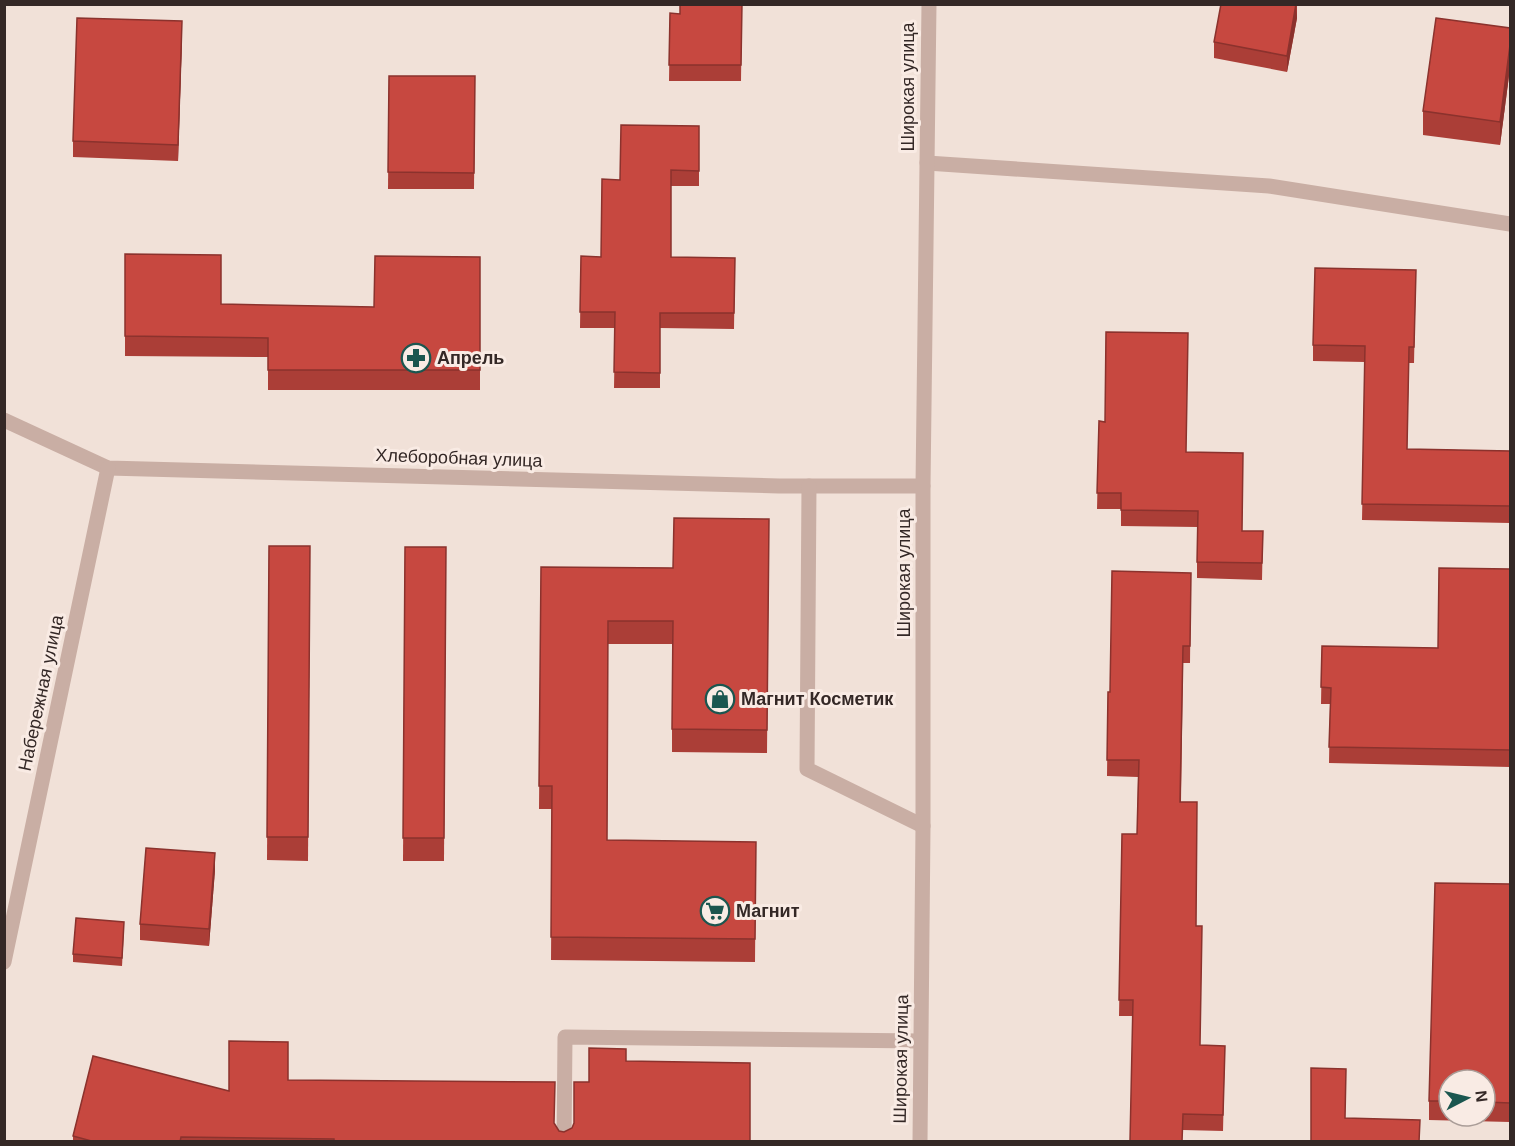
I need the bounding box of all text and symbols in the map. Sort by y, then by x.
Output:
street label: Широкая улица [898,21,918,152]
pharmacy icon: Апрель [400,342,432,374]
place label: Апрель [437,348,504,368]
street label: Хлеборобная улица [375,445,544,471]
street label: Широкая улица [894,507,914,638]
street label: Набережная улица [15,612,68,773]
shop icon: Магнит Косметик [704,683,736,715]
place label: Магнит Косметик [741,689,894,709]
supermarket icon: Магнит [699,895,731,927]
place label: Магнит [736,901,800,921]
street label: Широкая улица [890,993,912,1124]
north arrow [1437,1068,1497,1128]
text: N [1472,1089,1491,1103]

